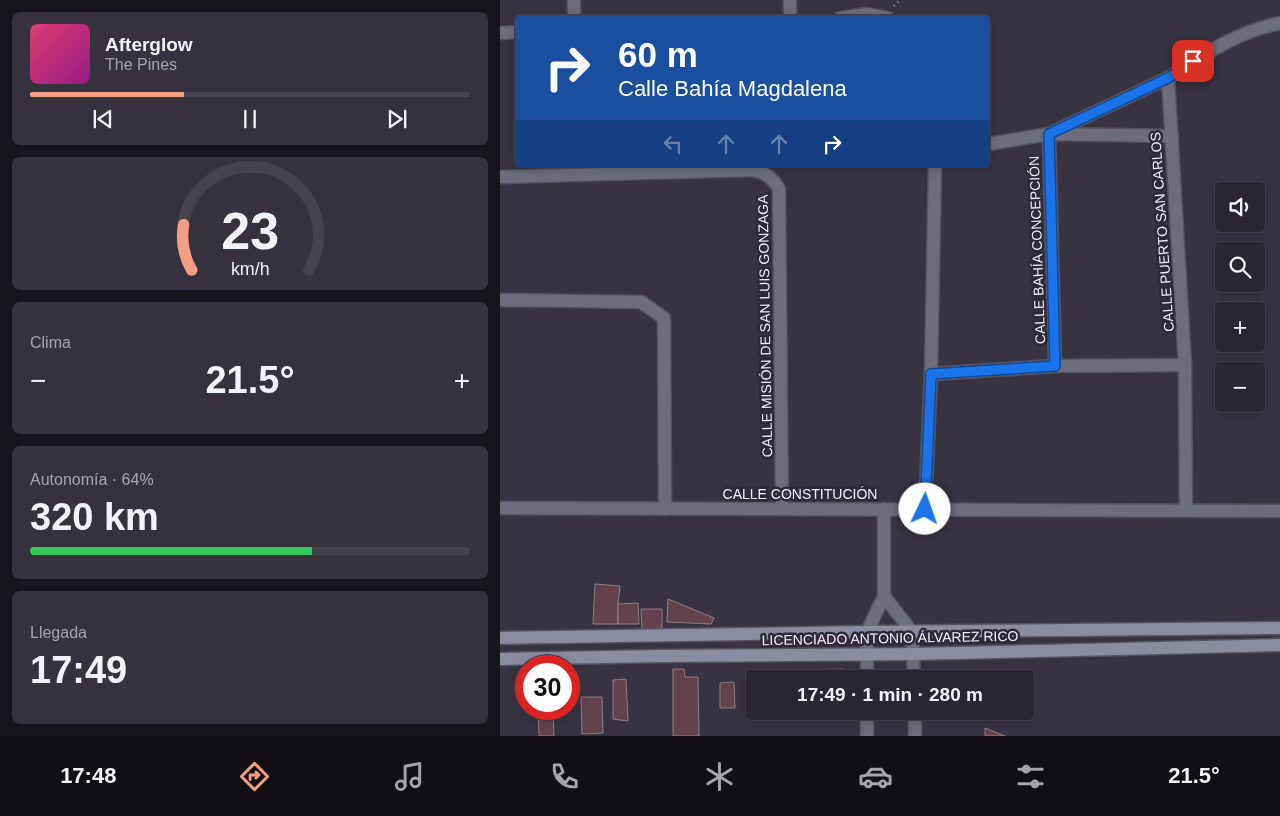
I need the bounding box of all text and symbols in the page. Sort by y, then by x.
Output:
text: Afterglow [105,34,193,55]
icon: right [535,35,600,100]
text: 60 m [618,35,698,74]
pin [1172,40,1214,82]
icon: arrive [1179,47,1207,75]
text: The Pines [105,56,177,73]
text: Calle Bahía Magdalena [618,76,847,101]
icon: previous [89,105,117,133]
icon: pause [236,105,264,133]
icon: next [383,105,411,133]
icon: left [659,130,687,158]
icon: ahead [712,130,740,158]
icon: ahead [765,130,793,158]
icon: right [818,130,846,158]
street label: CALLE PUERTO SAN CARLOS [1147,132,1177,332]
street label: CALLE BAHÍA CONCEPCIÓN [1026,156,1048,344]
map controls [1215,182,1265,412]
button: sound [1215,182,1265,232]
street label: CALLE MISIÓN DE SAN LUIS GONZAGA [755,194,775,458]
text: 23 [221,202,279,260]
button: search [1215,242,1265,292]
text: km/h [231,259,269,279]
button: + [1215,302,1265,352]
text: Clima [30,334,71,351]
text: 21.5° [205,359,295,401]
button: − [1215,362,1265,412]
text: − [30,365,46,396]
text: + [454,365,470,396]
text: Autonomía · 64% [30,471,154,488]
position arrow [898,482,950,534]
street label: CALLE CONSTITUCIÓN [723,486,877,502]
text: 320 km [30,496,159,538]
text: Llegada [30,624,87,641]
street label: LICENCIADO ANTONIO ÁLVAREZ RICO [762,628,1019,648]
text: 17:49 [30,649,127,691]
speed limit sign: 30 [515,655,580,720]
text: 17:49 · 1 min · 280 m [797,684,983,705]
icon: directions [237,759,272,794]
icon: music [392,759,427,794]
icon: phone [547,759,582,794]
icon: climate [702,759,737,794]
icon: car [858,759,893,794]
icon: filters [1013,759,1048,794]
text: 17:48 [60,763,116,788]
text: 21.5° [1168,763,1220,788]

